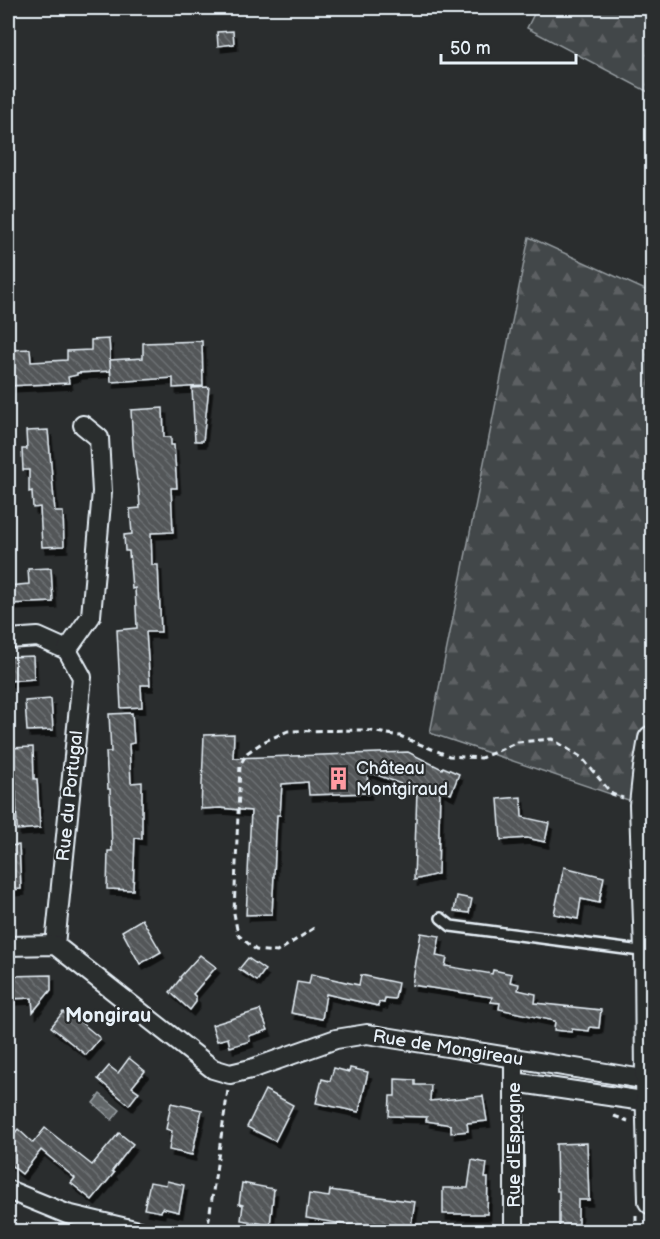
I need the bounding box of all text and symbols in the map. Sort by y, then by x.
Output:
scale bar [441,27,576,65]
text: 50 m [450,38,491,59]
street label: Rue du Portugal [53,730,87,862]
place label: Château Montgiraud [356,758,448,800]
building icon: Château Montgiraud [325,765,351,791]
district label: Mongirau [65,1004,151,1028]
street label: Rue de Mongireau [371,1026,525,1070]
street label: Rue d'Espagne [504,1082,525,1208]

